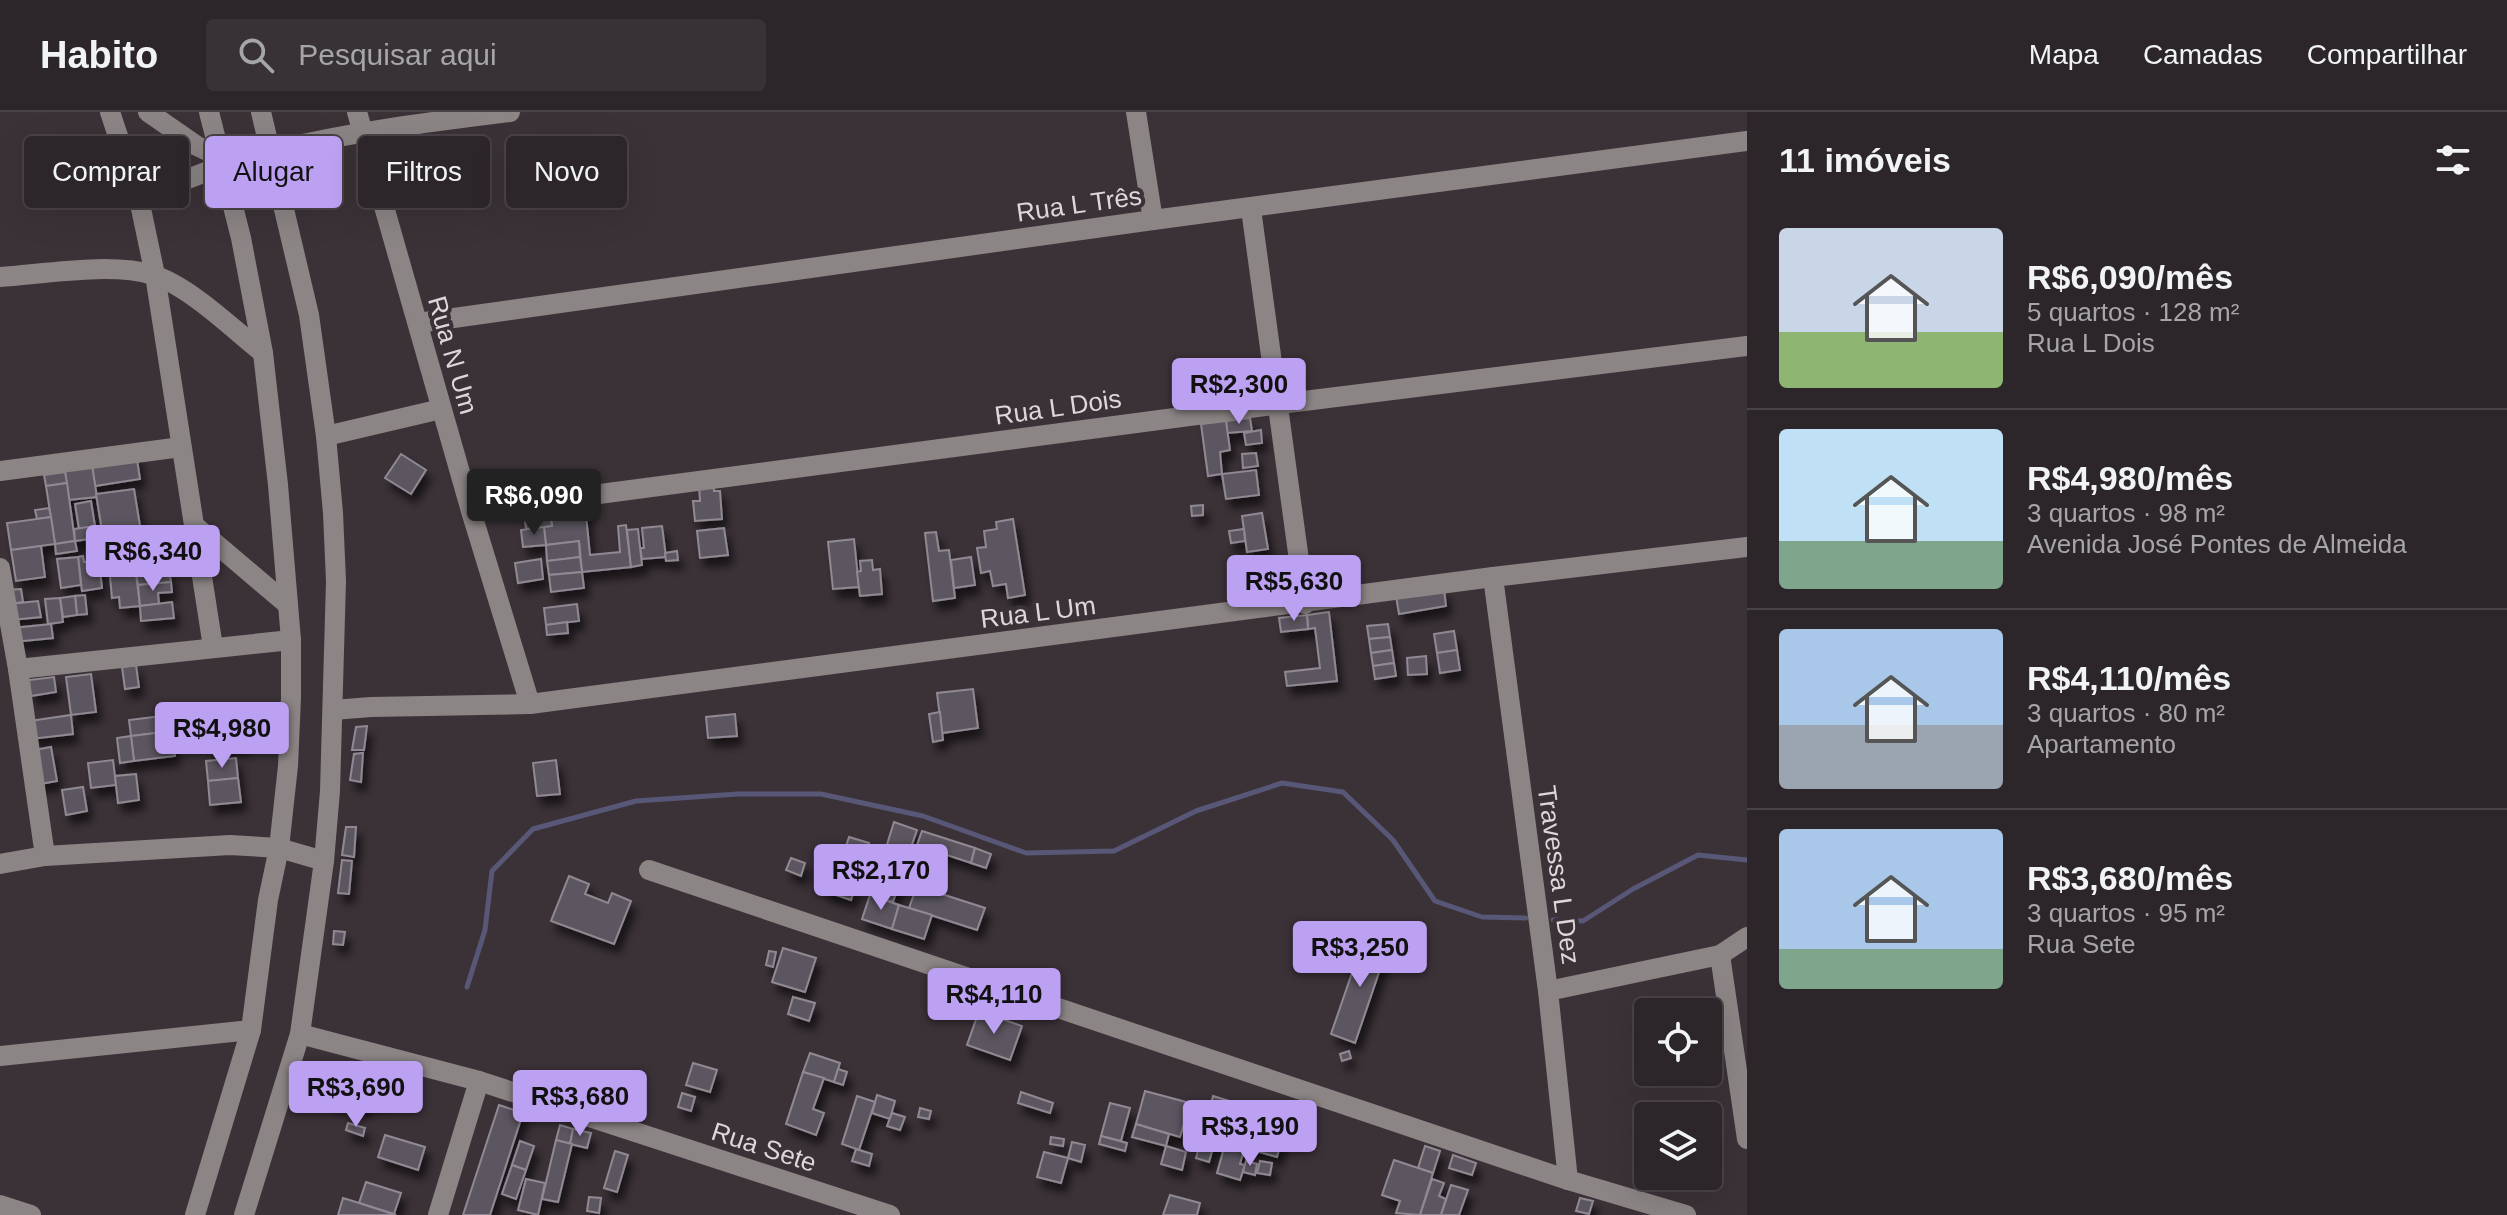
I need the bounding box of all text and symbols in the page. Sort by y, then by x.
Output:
search box [206,19,766,91]
icon: search [234,33,278,77]
text: Habito [40,34,158,76]
text: Pesquisar aqui [298,38,497,71]
text: Mapa [2029,39,2099,70]
text: Camadas [2143,39,2263,70]
text: Compartilhar [2307,39,2467,70]
chip: Comprar [24,136,189,208]
chip: Alugar [205,136,342,208]
chip: Filtros [358,136,490,208]
chip: Novo [506,136,627,208]
icon: filters [2431,138,2475,182]
text: 11 imóveis [1779,141,1951,179]
street label: Rua L Três [1014,180,1144,228]
text: R$6,090/mês [2027,258,2233,296]
icon: home [1843,260,1939,356]
street label: Rua N Um [422,293,484,417]
text: 5 quartos · 128 m² [2027,297,2239,327]
text: Rua L Dois [2027,328,2155,358]
pin: R$2,300 [1165,358,1313,426]
text: R$2,300 [1190,369,1288,399]
street label: Rua L Dois [993,383,1123,431]
text: R$4,980/mês [2027,459,2233,497]
icon: home [1843,461,1939,557]
pin: R$6,090 [460,469,608,537]
text: R$6,090 [485,480,583,510]
text: 3 quartos · 98 m² [2027,498,2225,528]
pin: R$6,340 [79,525,227,593]
text: Avenida José Pontes de Almeida [2027,529,2407,559]
text: R$6,340 [104,536,202,566]
pin: R$5,630 [1220,555,1368,623]
text: R$5,630 [1245,566,1343,596]
street label: Rua L Um [979,590,1097,634]
text: R$4,110/mês [2027,659,2231,697]
icon: home [1843,661,1939,757]
text: 3 quartos · 80 m² [2027,698,2225,728]
pin: R$4,980 [148,702,296,770]
text: R$4,980 [173,713,271,743]
text: Apartamento [2027,729,2176,759]
street label: Travessa L Dez [1532,784,1586,966]
pin: R$2,170 [807,844,955,912]
text: R$2,170 [832,855,930,885]
text: R$3,680/mês [2027,859,2233,897]
icon: home [1843,861,1939,957]
text: 3 quartos · 95 m² [2027,898,2225,928]
pin: R$3,250 [1286,921,1434,989]
text: Rua Sete [2027,929,2135,959]
text: R$3,250 [1311,932,1409,962]
pin: R$4,110 [920,968,1068,1036]
text: R$4,110 [946,979,1042,1009]
map controls [1634,998,1722,1190]
button: locate [1634,998,1722,1086]
pin: R$3,690 [282,1061,430,1129]
pin: R$3,680 [506,1070,654,1138]
text: R$3,690 [307,1072,405,1102]
text: R$3,680 [531,1081,629,1111]
pin: R$3,190 [1176,1100,1324,1168]
button: layers [1634,1102,1722,1190]
text: R$3,190 [1201,1111,1299,1141]
street label: Rua Sete [708,1116,820,1178]

